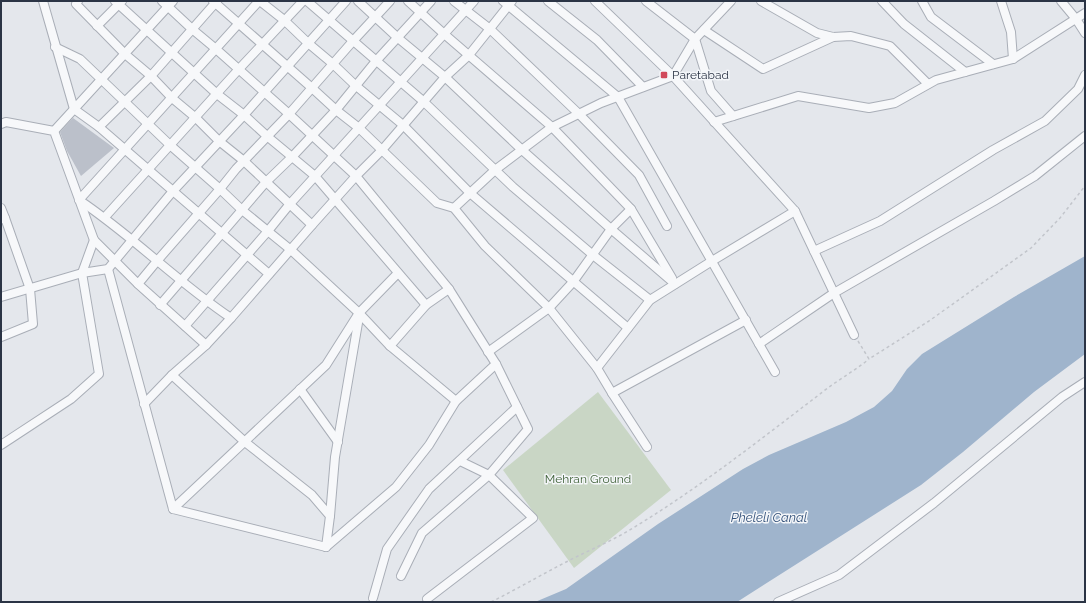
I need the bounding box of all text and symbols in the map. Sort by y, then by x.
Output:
place label: Paretabad [672,68,729,82]
marker: Paretabad [659,70,669,80]
park label: Mehran Ground [545,472,631,486]
water label: Pheleli Canal [731,510,808,525]

